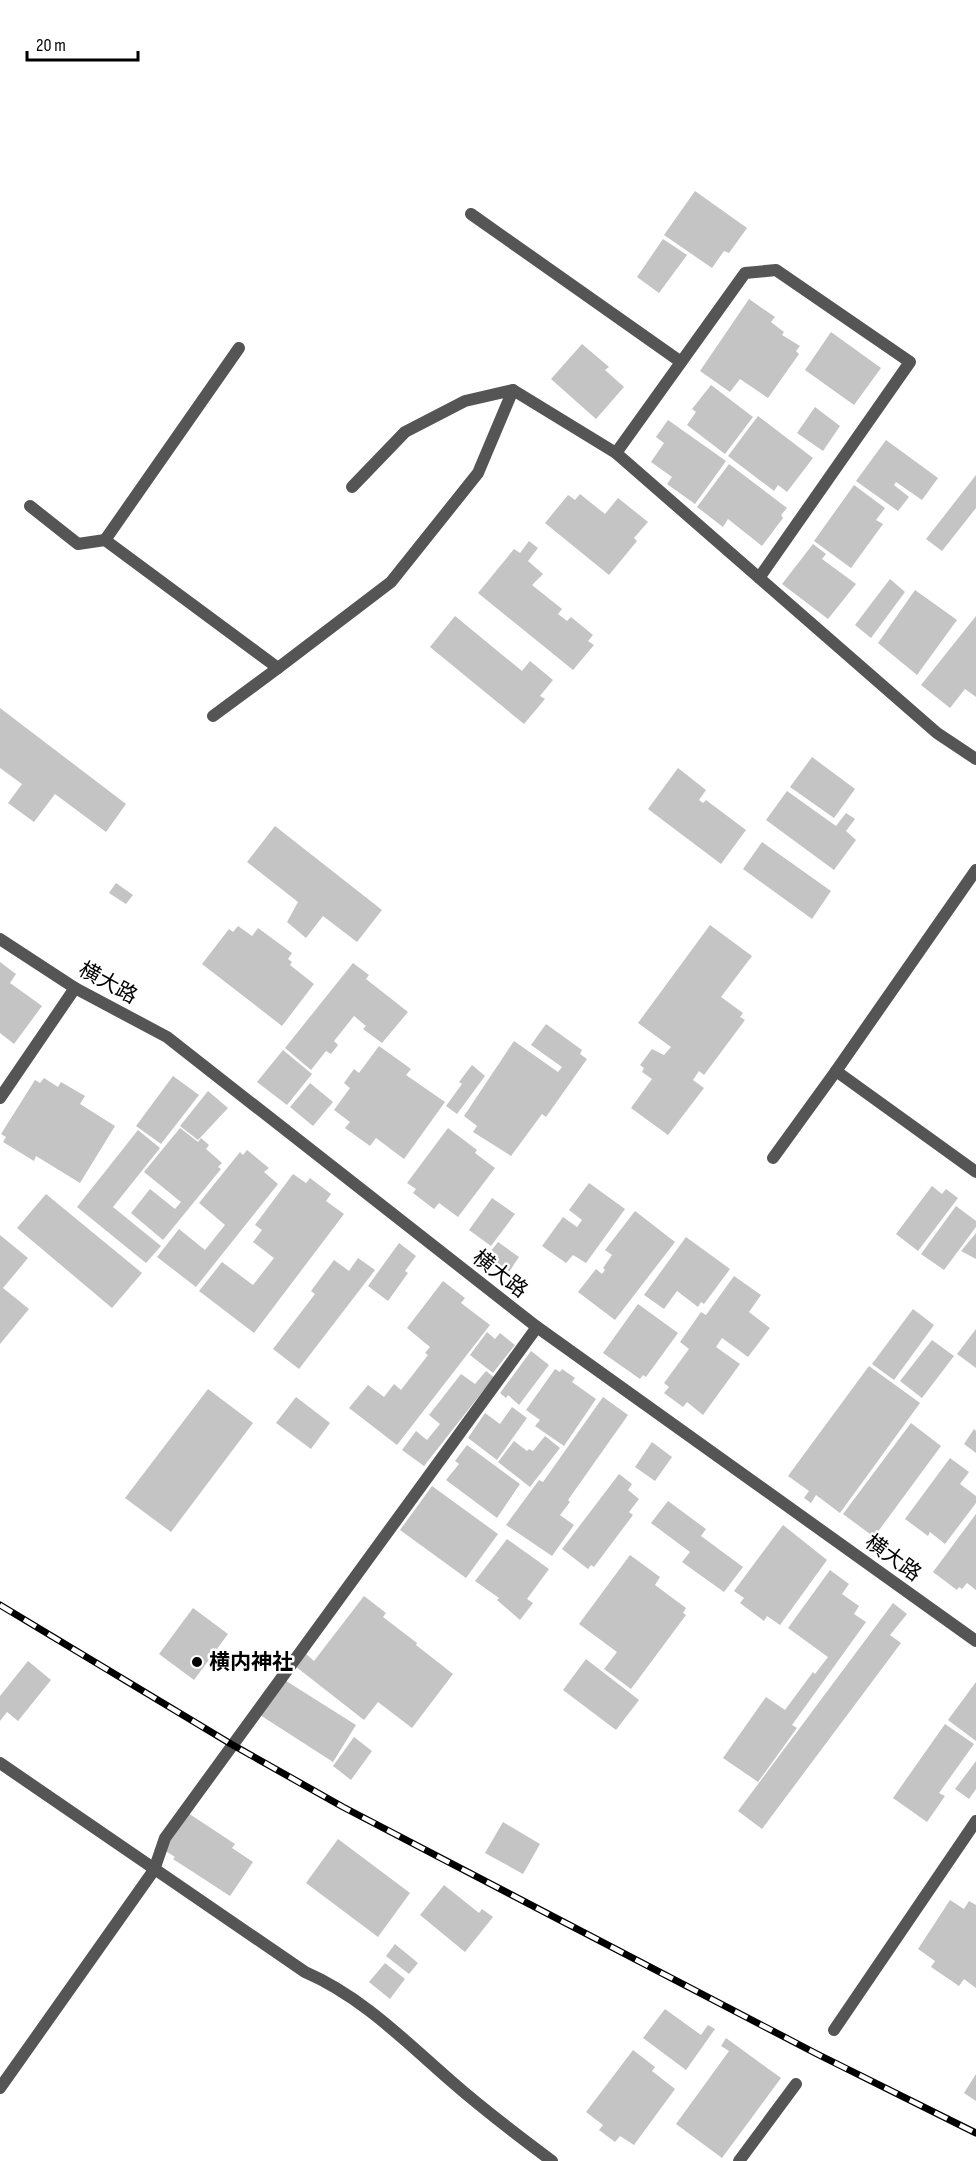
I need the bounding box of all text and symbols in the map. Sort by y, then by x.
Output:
scale bar [27,24,138,62]
text: 20 m [36,35,66,56]
street label: 横大路 [74,957,142,1009]
street label: 横大路 [467,1245,533,1303]
street label: 横大路 [860,1529,926,1587]
place label: 横内神社 [209,1650,293,1675]
marker: 横内神社 [190,1655,204,1669]

